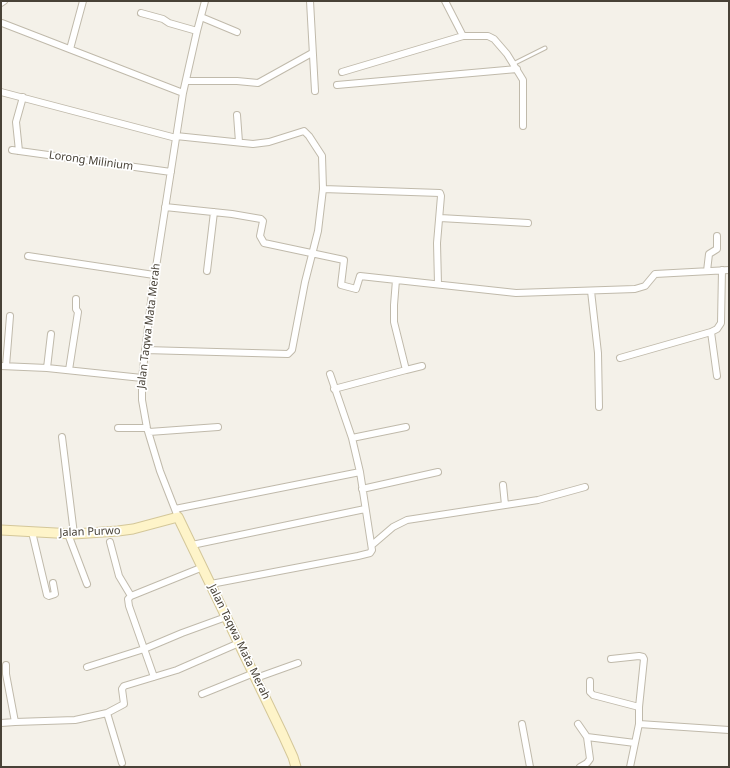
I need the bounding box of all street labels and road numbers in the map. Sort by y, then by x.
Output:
street label: Lorong Milinium [48,149,134,173]
street label: Jalan Taqwa Mata Merah [135,263,163,389]
street label: Jalan Purwo [59,524,121,540]
street label: Jalan Taqwa Mata Merah [205,582,273,702]

